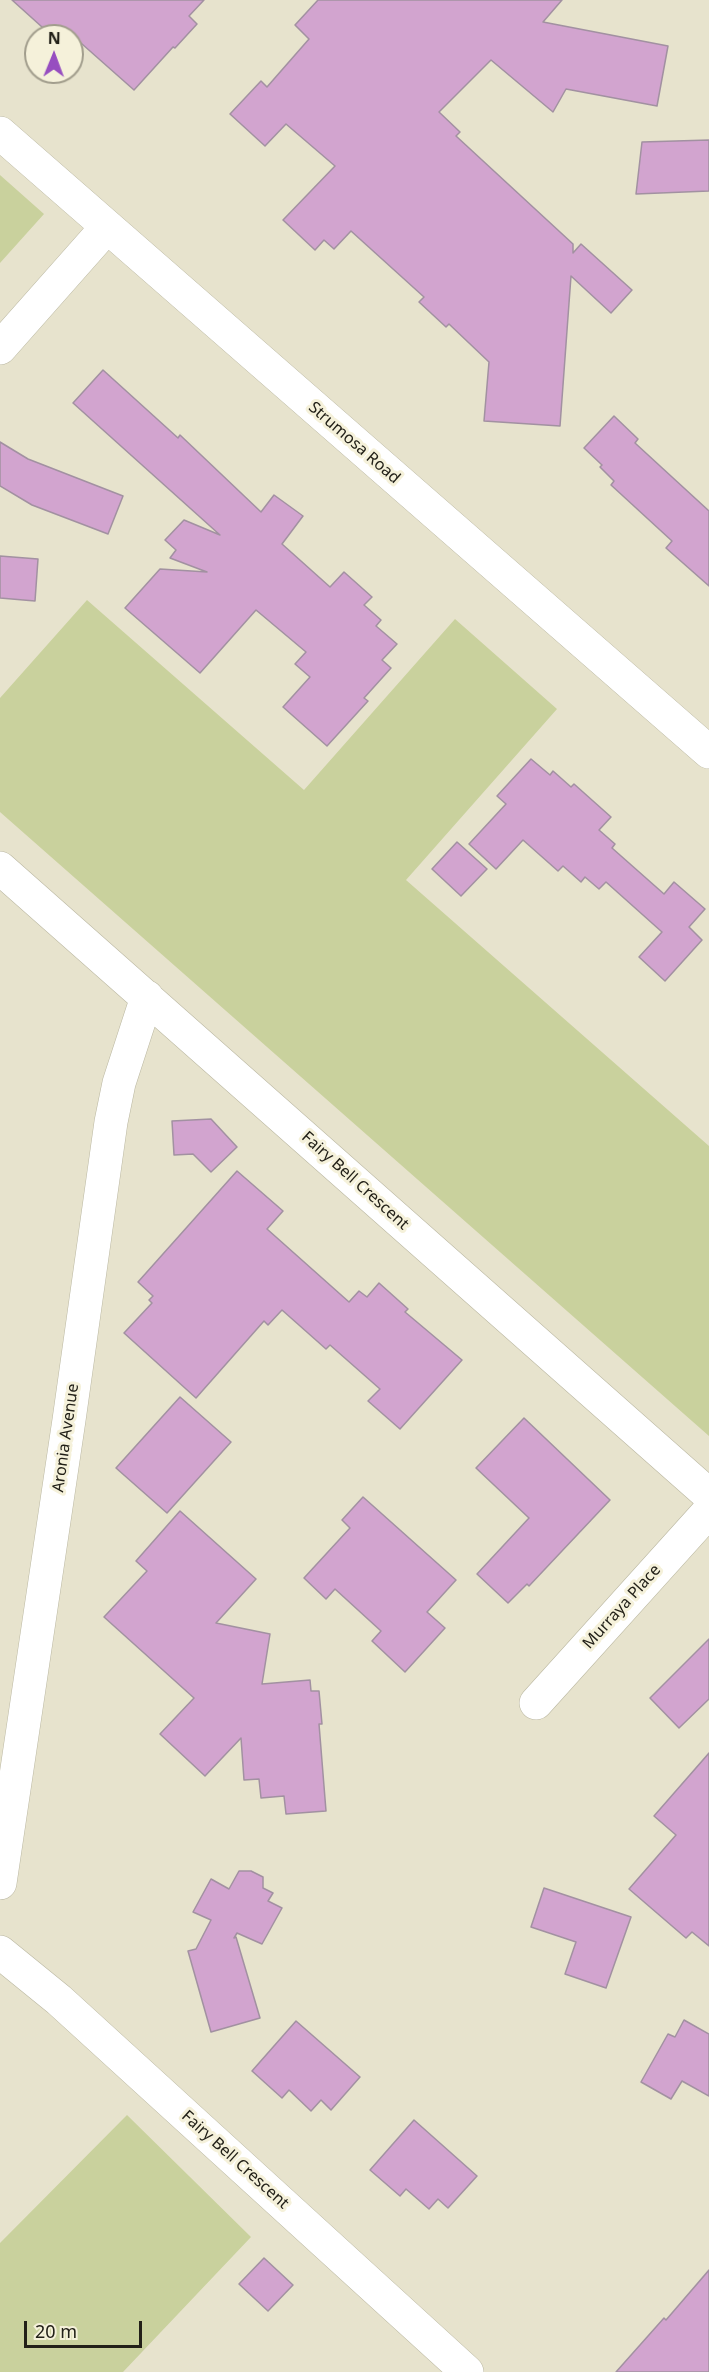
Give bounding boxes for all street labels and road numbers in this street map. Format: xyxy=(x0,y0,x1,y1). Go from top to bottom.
street label: Strumosa Road xyxy=(304,398,404,488)
street label: Fairy Bell Crescent xyxy=(297,1128,413,1234)
street label: Aronia Avenue xyxy=(49,1382,83,1494)
street label: Murraya Place xyxy=(579,1561,665,1653)
street label: Fairy Bell Crescent xyxy=(177,2107,293,2213)

